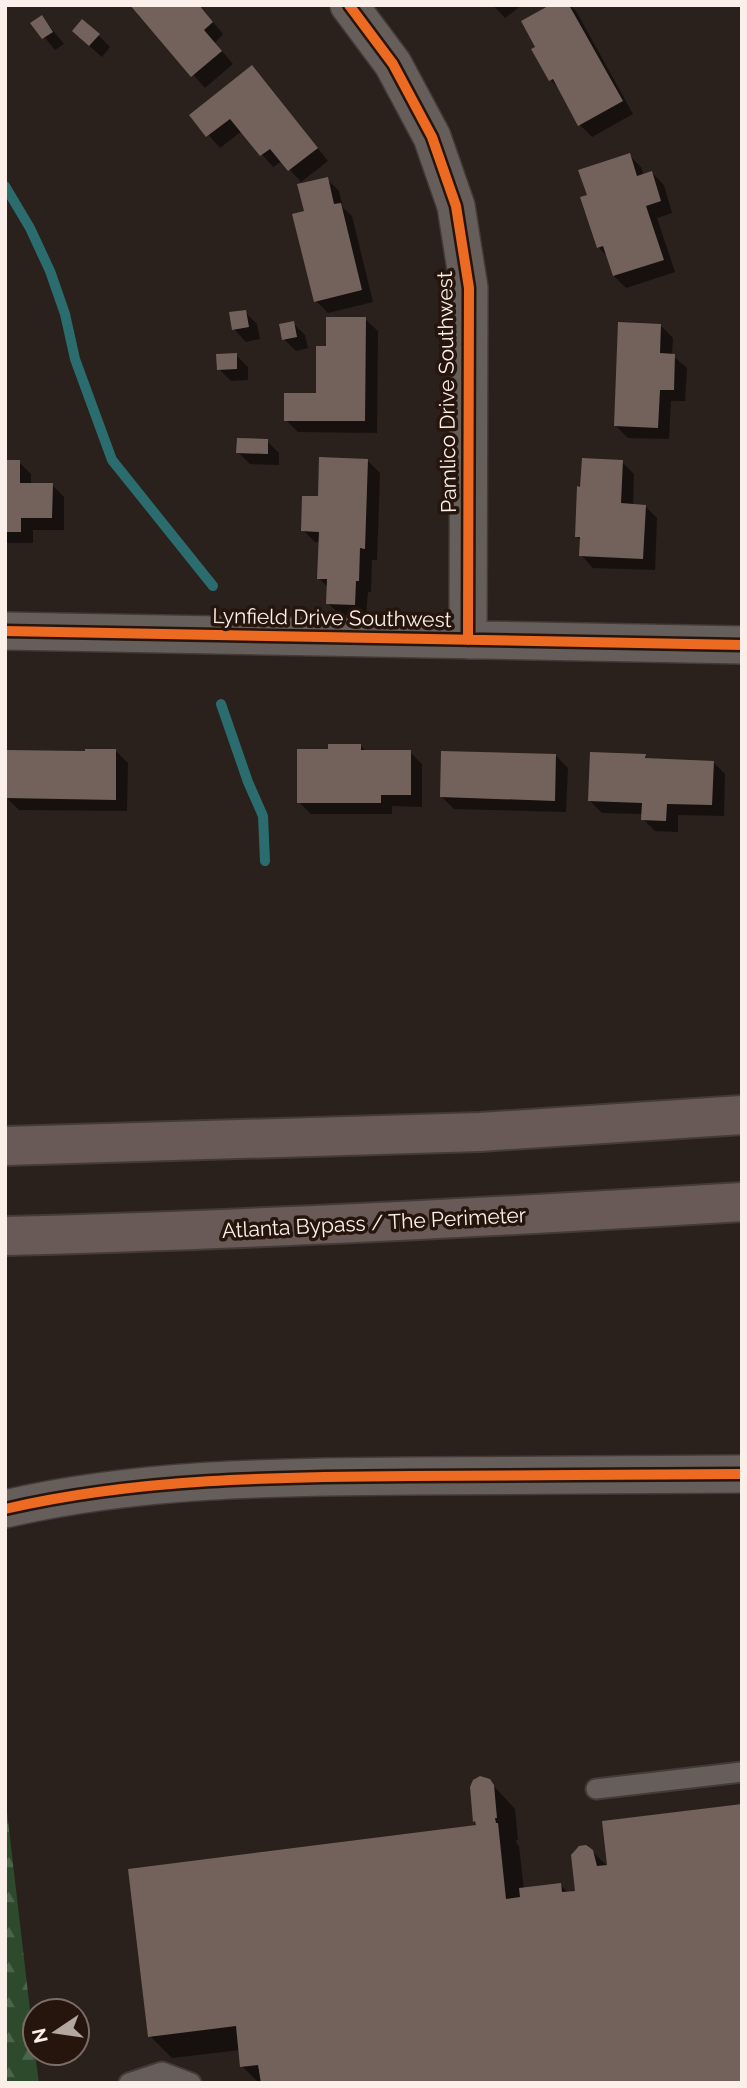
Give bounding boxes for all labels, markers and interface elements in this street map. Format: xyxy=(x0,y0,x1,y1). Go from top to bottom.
street label: Pamlico Drive Southwest xyxy=(432,271,461,513)
street label: Lynfield Drive Southwest xyxy=(212,603,452,632)
street label: Atlanta Bypass / The Perimeter xyxy=(221,1202,527,1243)
north arrow xyxy=(21,1997,91,2067)
text: N xyxy=(27,2026,52,2045)

